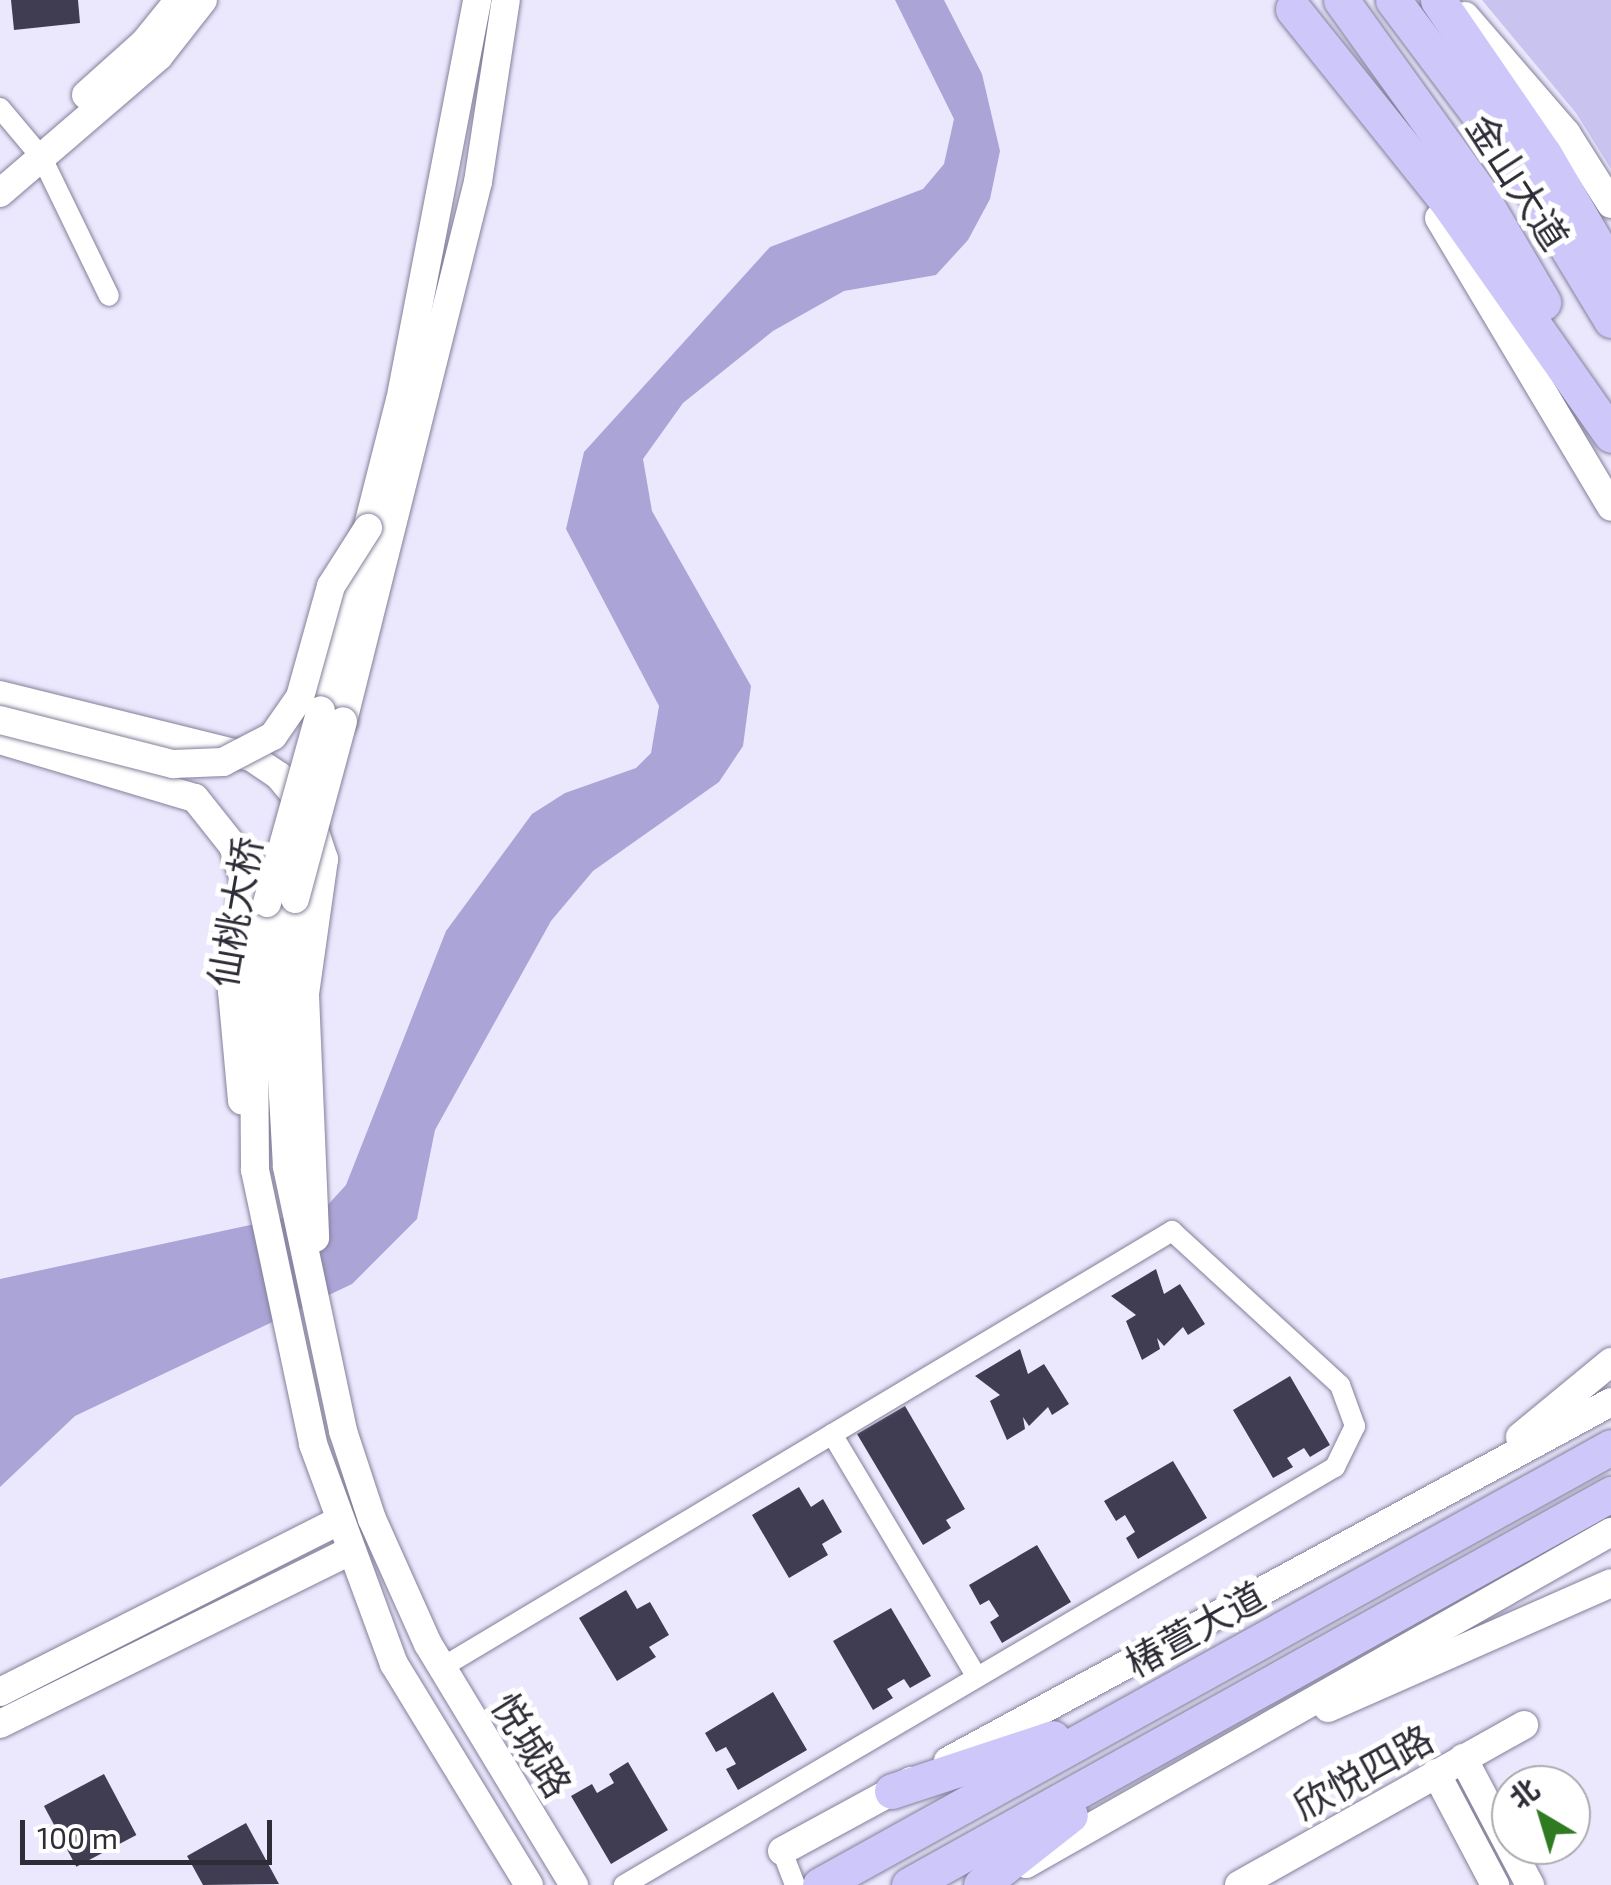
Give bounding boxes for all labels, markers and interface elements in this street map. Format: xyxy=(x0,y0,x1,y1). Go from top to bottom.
street label: 金山大道 xyxy=(1457,106,1579,258)
street label: 仙桃大桥 xyxy=(199,833,271,991)
street label: 椿萱大道 xyxy=(1117,1572,1273,1686)
street label: 悦城路 xyxy=(482,1685,582,1805)
street label: 欣悦四路 xyxy=(1285,1715,1441,1829)
north arrow xyxy=(1491,1765,1591,1865)
text: 北 xyxy=(1502,1771,1545,1815)
scale bar xyxy=(25,1800,278,1862)
text: 100 m xyxy=(37,1819,118,1855)

